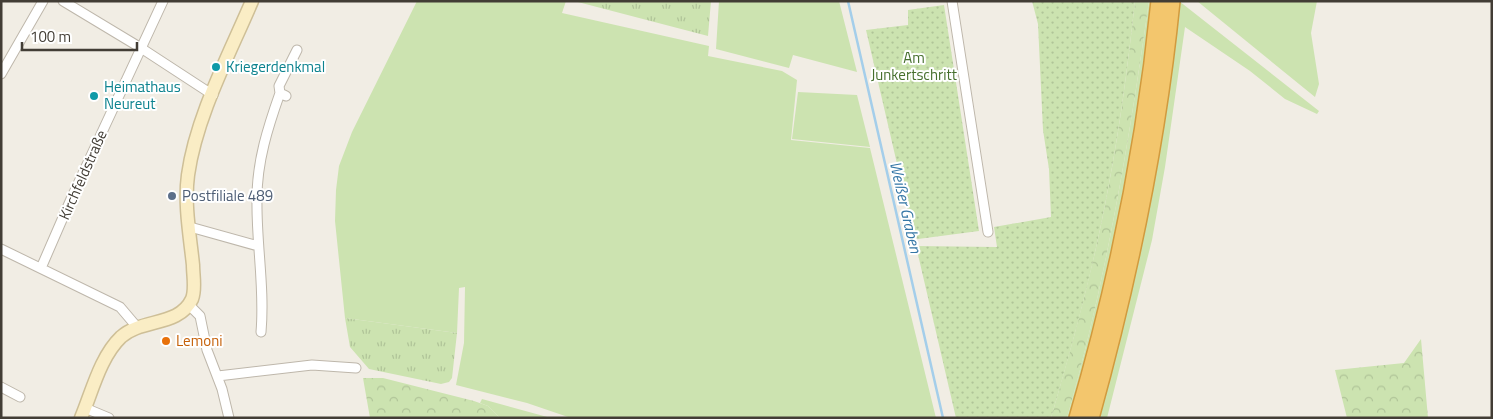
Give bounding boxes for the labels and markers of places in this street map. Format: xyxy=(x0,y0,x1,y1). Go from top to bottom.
place label: Kriegerdenkmal xyxy=(226,55,325,78)
marker: Kriegerdenkmal xyxy=(210,61,222,73)
place label: Heimathaus Neureut xyxy=(104,75,181,115)
marker: Heimathaus Neureut xyxy=(88,90,100,102)
place label: Postfiliale 489 xyxy=(182,184,273,207)
marker: Postfiliale 489 xyxy=(166,190,178,202)
place label: Lemoni xyxy=(176,329,223,352)
marker: Lemoni xyxy=(160,335,172,347)

